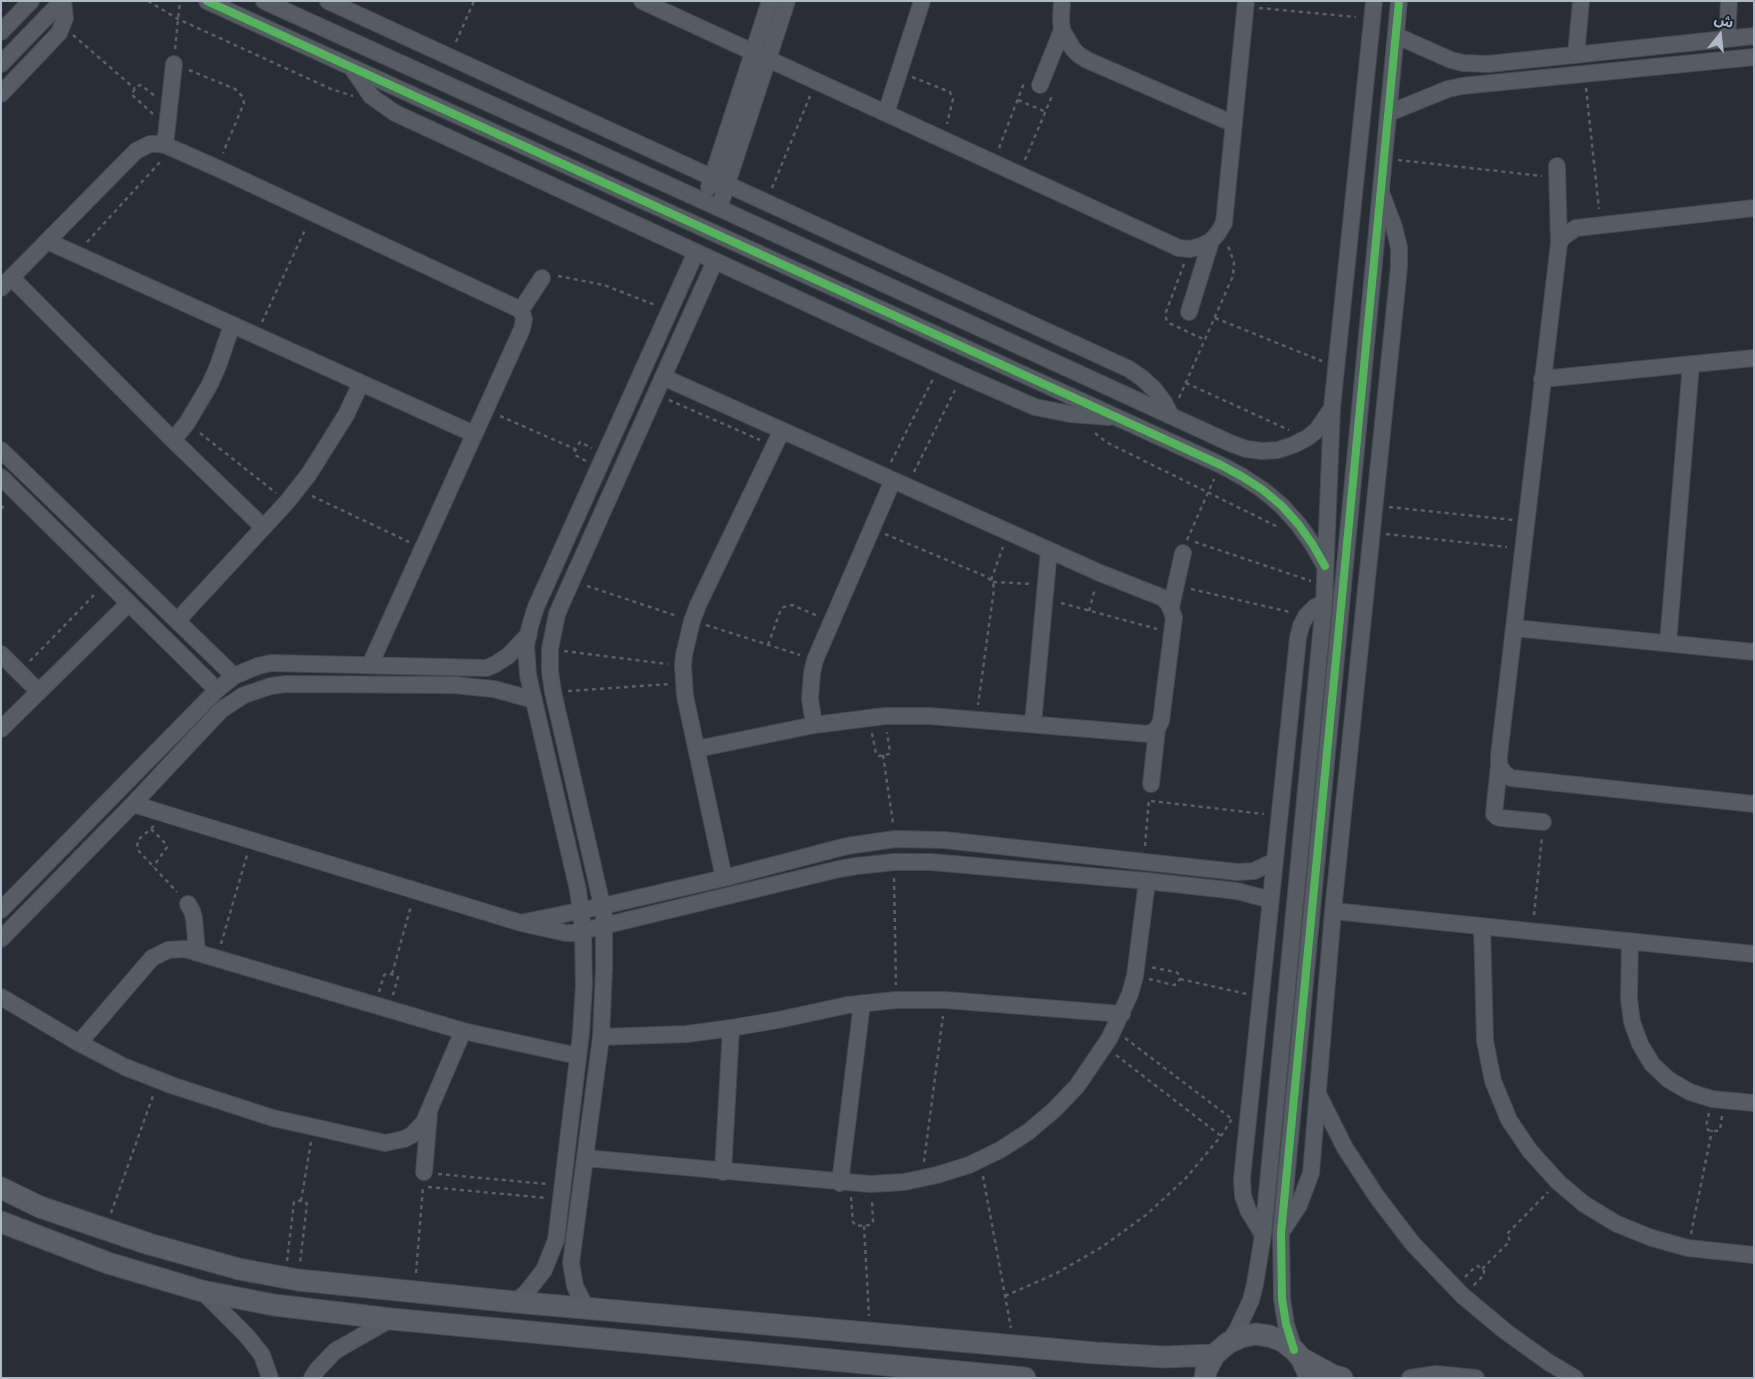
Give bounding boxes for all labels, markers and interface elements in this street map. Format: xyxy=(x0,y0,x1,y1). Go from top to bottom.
text: ش xyxy=(1712,8,1736,32)
north arrow xyxy=(1695,10,1745,60)

